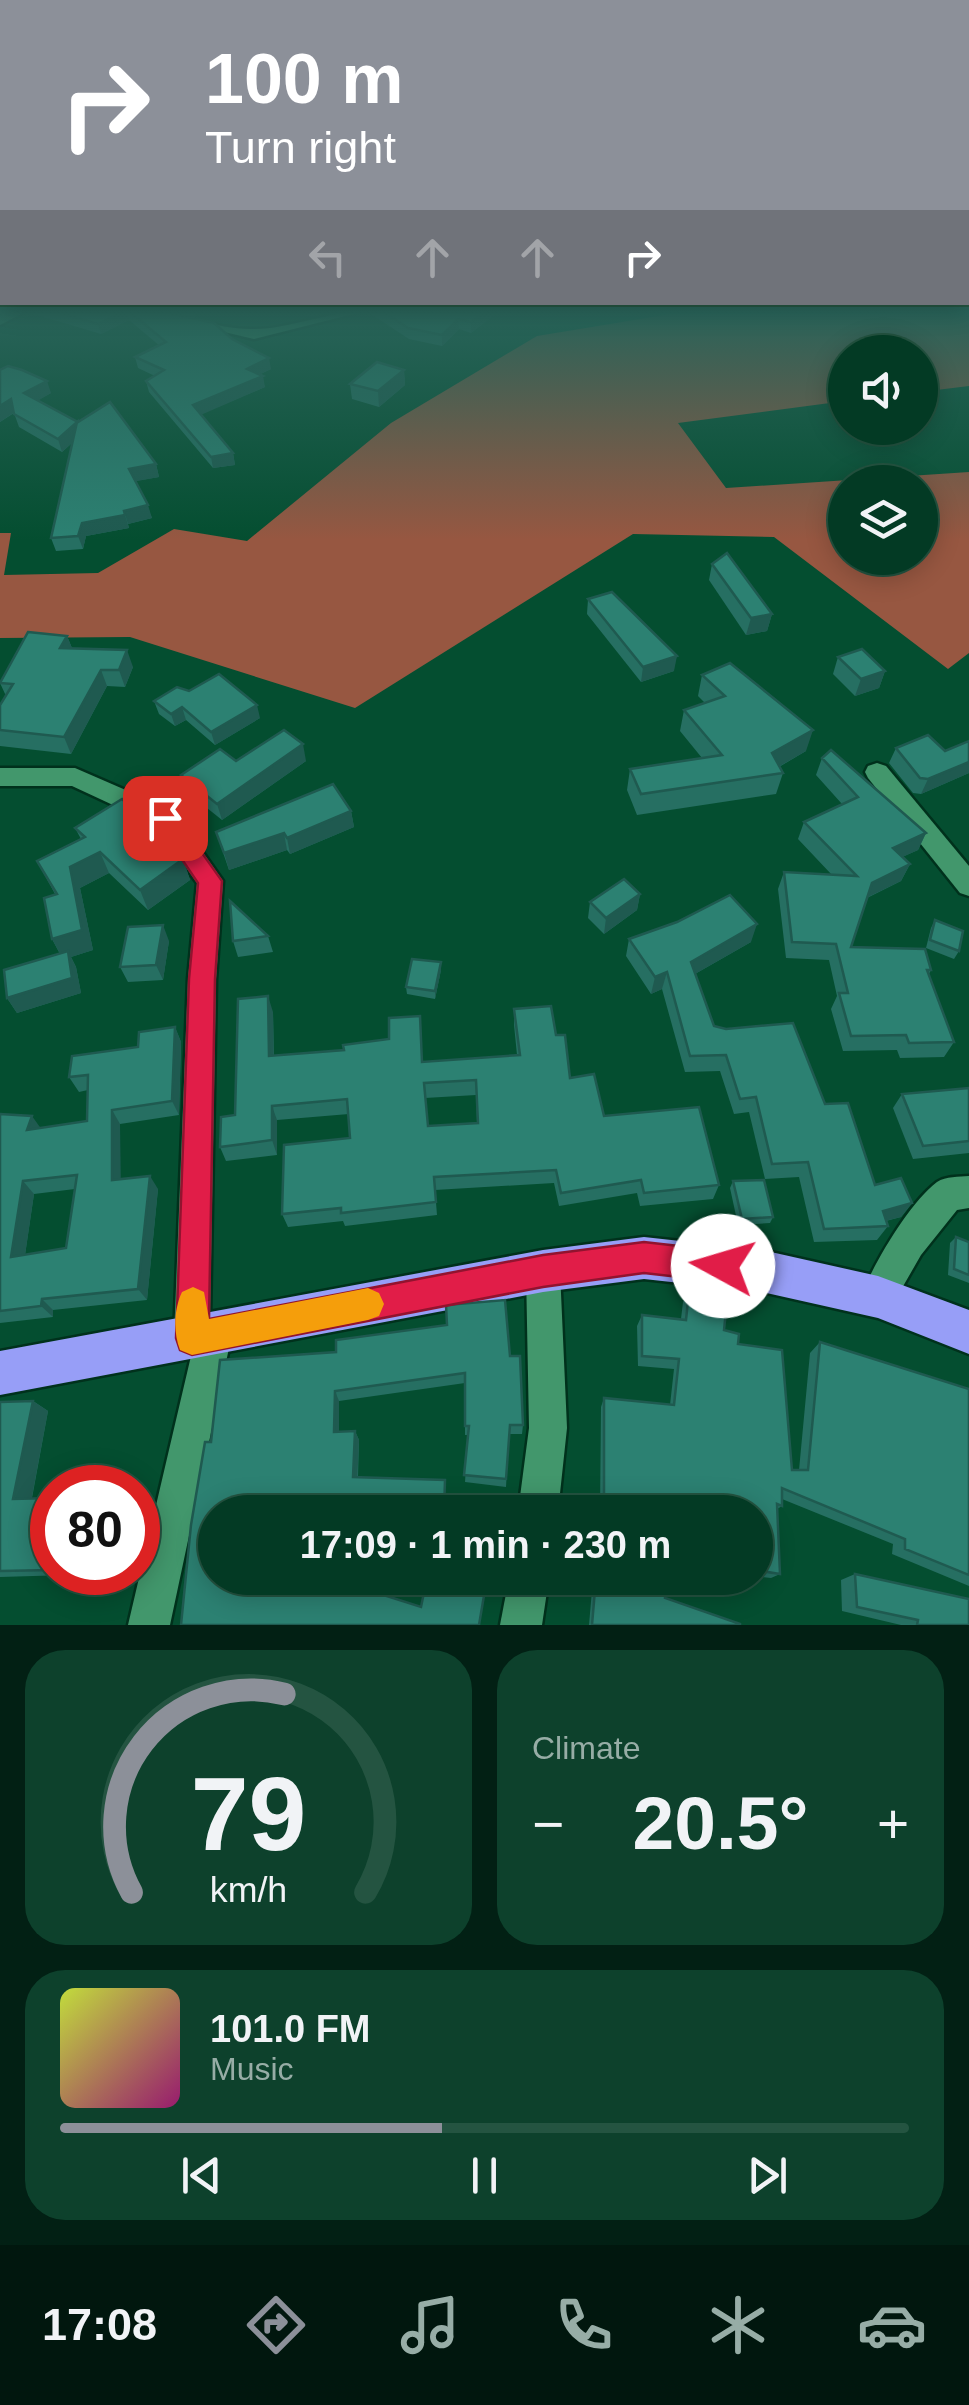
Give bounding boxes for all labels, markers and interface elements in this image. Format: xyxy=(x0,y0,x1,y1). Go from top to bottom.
icon: right xyxy=(40,40,170,170)
text: 100 m xyxy=(205,40,403,118)
text: Turn right xyxy=(205,122,396,173)
icon: left xyxy=(300,230,355,285)
icon: ahead xyxy=(405,230,460,285)
icon: ahead xyxy=(510,230,565,285)
icon: right xyxy=(615,230,670,285)
map controls xyxy=(828,335,938,575)
button: sound xyxy=(828,335,938,445)
button: layers xyxy=(828,465,938,575)
pin xyxy=(123,776,208,861)
icon: arrive xyxy=(138,791,193,846)
position arrow xyxy=(671,1214,775,1318)
speed limit sign: 80 xyxy=(30,1465,160,1595)
text: 17:09 · 1 min · 230 m xyxy=(300,1524,671,1566)
text: Climate xyxy=(532,1730,640,1766)
text: 79 xyxy=(191,1756,306,1872)
text: 20.5° xyxy=(633,1781,808,1865)
text: − xyxy=(532,1793,564,1855)
text: + xyxy=(877,1793,909,1855)
text: km/h xyxy=(210,1870,287,1910)
text: 101.0 FM xyxy=(210,2008,371,2050)
text: Music xyxy=(210,2051,294,2087)
icon: previous xyxy=(174,2148,229,2203)
icon: pause xyxy=(457,2148,512,2203)
icon: next xyxy=(740,2148,795,2203)
icon: directions xyxy=(241,2290,311,2360)
icon: music xyxy=(395,2290,465,2360)
icon: phone xyxy=(549,2290,619,2360)
icon: climate xyxy=(703,2290,773,2360)
icon: car xyxy=(857,2290,927,2360)
text: 17:08 xyxy=(42,2299,157,2350)

